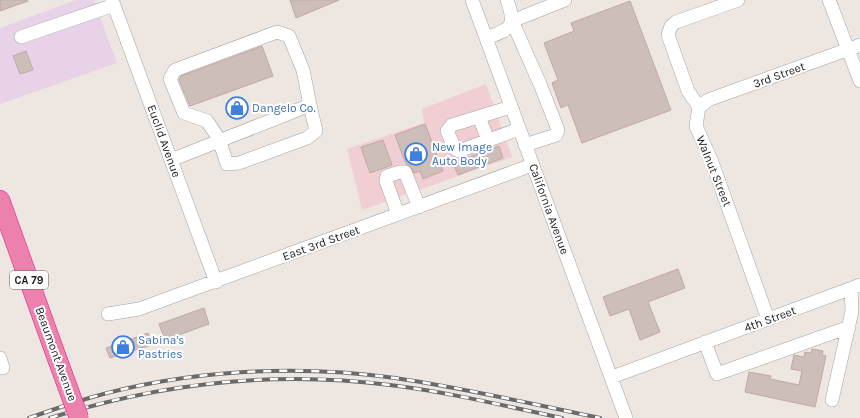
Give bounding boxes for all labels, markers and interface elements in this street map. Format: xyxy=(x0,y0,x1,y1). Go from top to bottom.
street label: 3rd Street xyxy=(751,59,807,91)
shop icon: Dangelo Co. xyxy=(224,95,250,121)
place label: Dangelo Co. xyxy=(252,101,316,115)
street label: Euclid Avenue xyxy=(144,103,184,179)
street label: Walnut Street xyxy=(693,134,735,209)
place label: New Image Auto Body xyxy=(432,140,492,168)
shop icon: New Image Auto Body xyxy=(403,141,429,167)
street label: California Avenue xyxy=(526,162,572,256)
street label: East 3rd Street xyxy=(280,222,362,263)
road number: CA 79 xyxy=(10,271,48,289)
street label: 4th Street xyxy=(742,303,798,335)
street label: Beaumont Avenue xyxy=(32,305,80,403)
place label: Sabina's Pastries xyxy=(138,333,184,361)
shop icon: Sabina's Pastries xyxy=(110,334,136,360)

